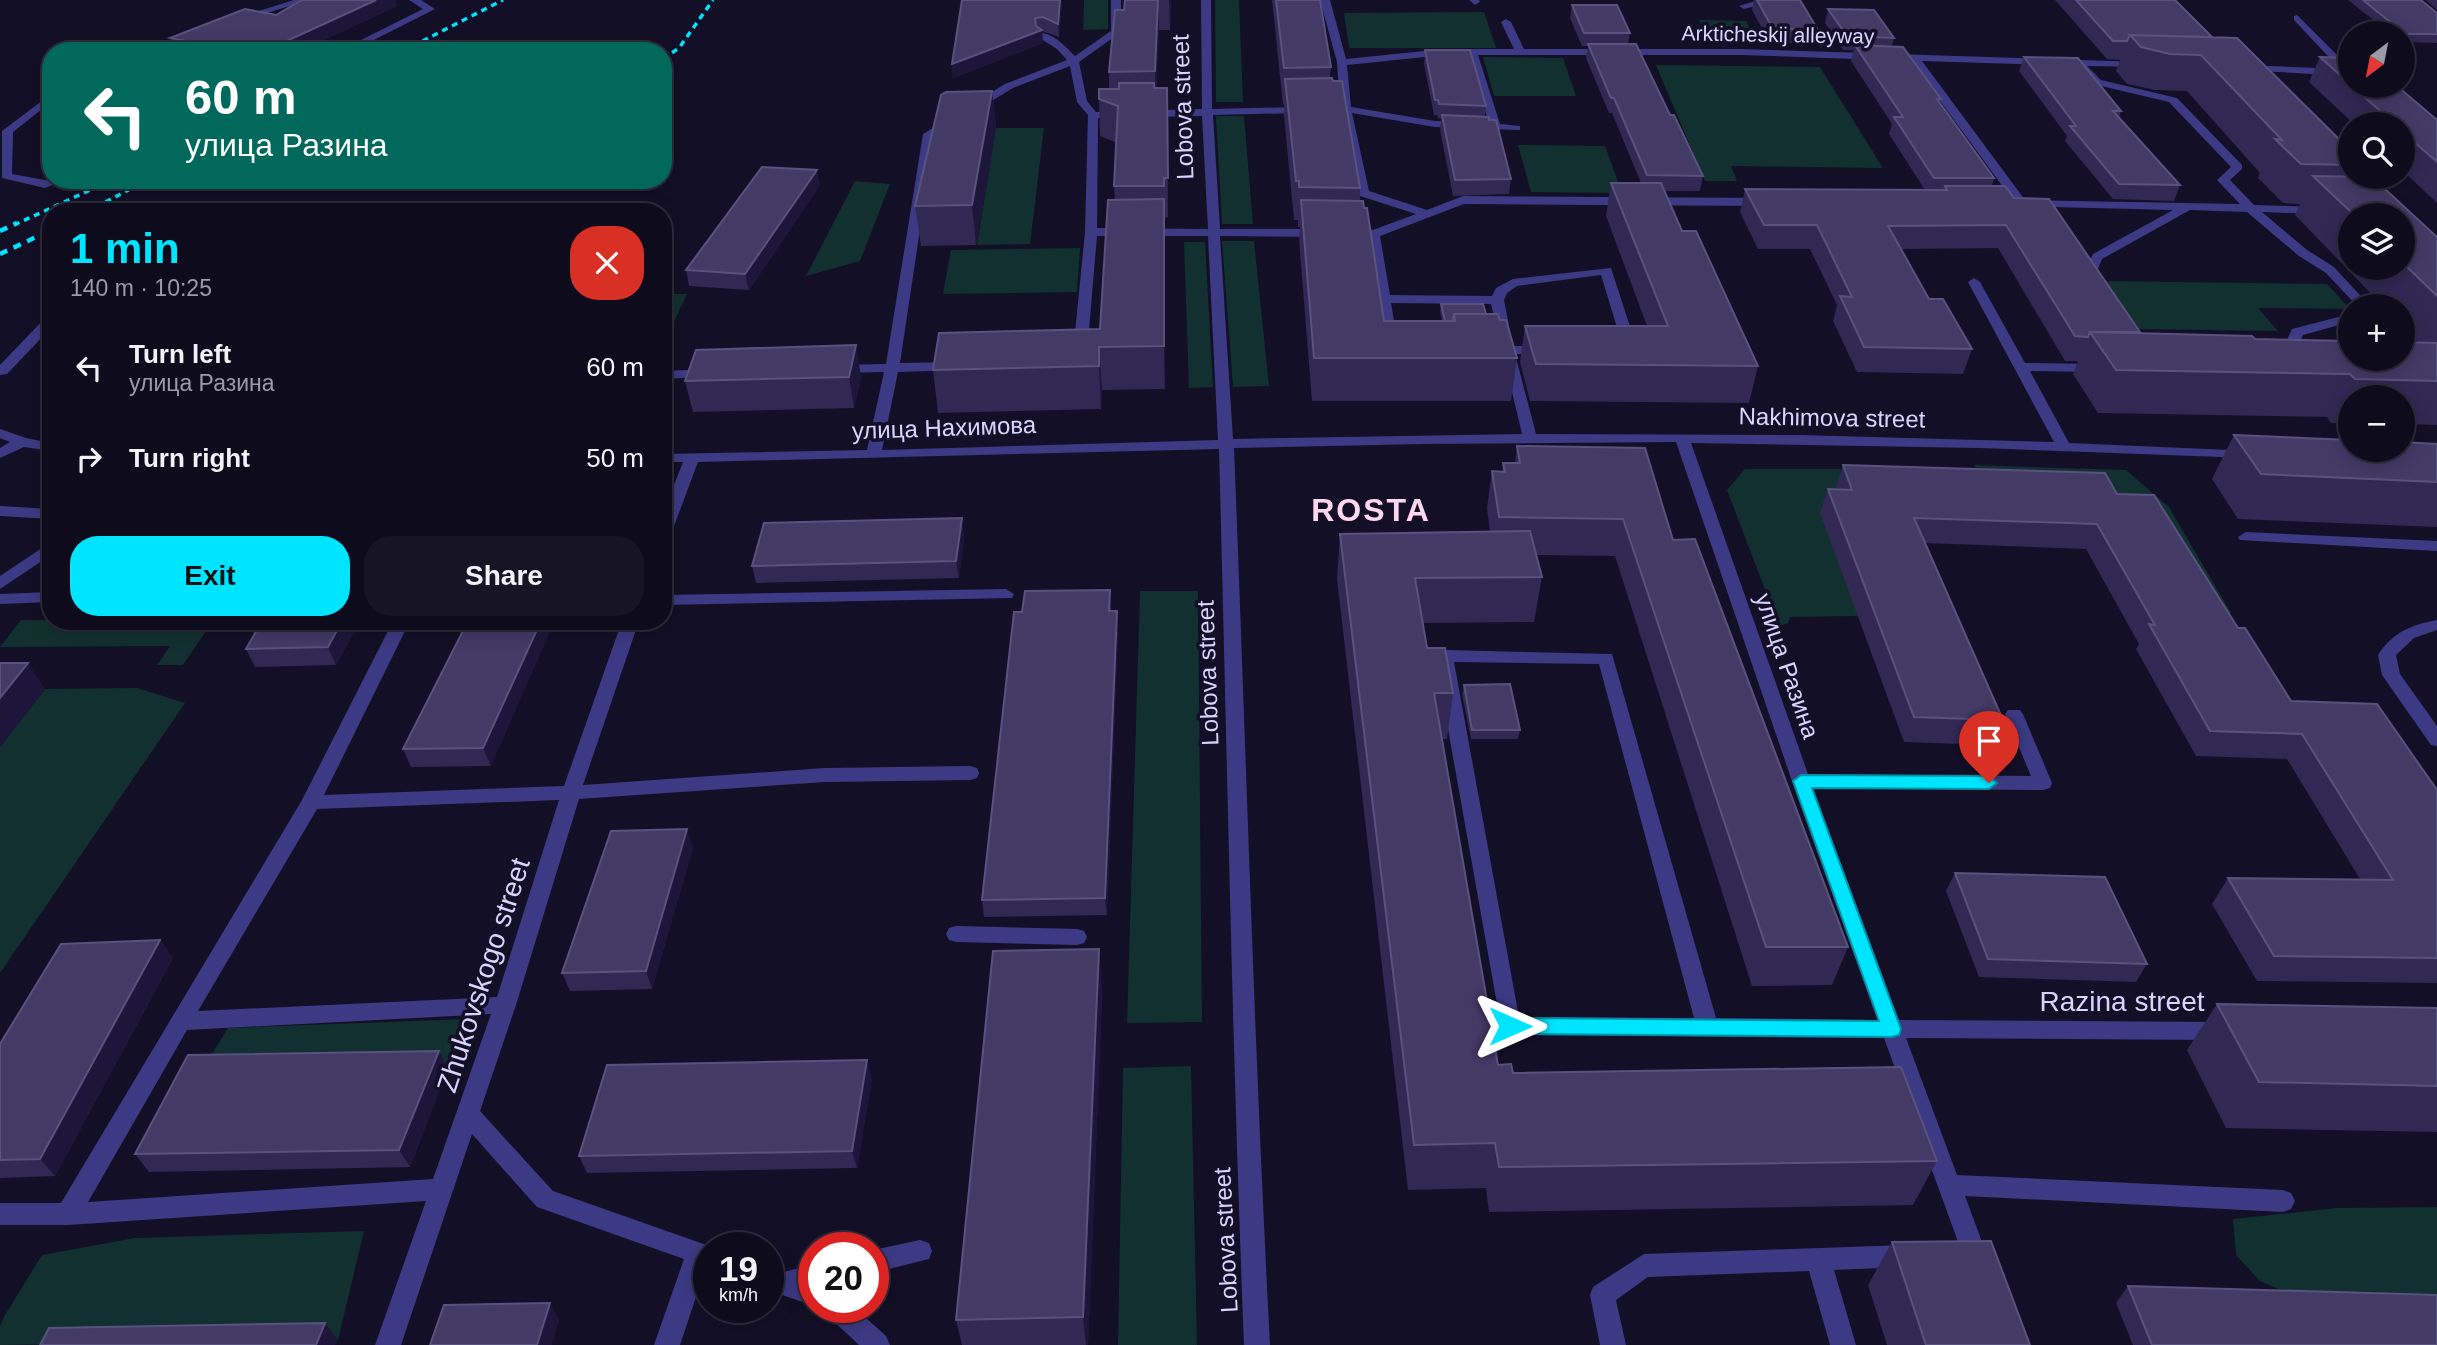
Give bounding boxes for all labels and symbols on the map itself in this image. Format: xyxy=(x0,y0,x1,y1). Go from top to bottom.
street label: Arkticheskij alleyway xyxy=(1682,21,1875,48)
north arrow xyxy=(2338,21,2415,98)
street label: Lobova street xyxy=(1166,34,1199,180)
street label: Nakhimova street xyxy=(1738,402,1926,433)
street label: улица Нахимова xyxy=(851,411,1037,444)
district label: ROSTA xyxy=(1311,492,1431,528)
street label: улица Разина xyxy=(1750,590,1825,743)
street label: Lobova street xyxy=(1191,600,1224,746)
pin xyxy=(1959,711,2019,783)
street label: Zhukovskogo street xyxy=(431,854,536,1096)
street label: Razina street xyxy=(2040,986,2205,1017)
position arrow xyxy=(1473,989,1547,1063)
street label: Lobova street xyxy=(1208,1166,1243,1313)
speed limit sign: 20 xyxy=(798,1232,889,1323)

